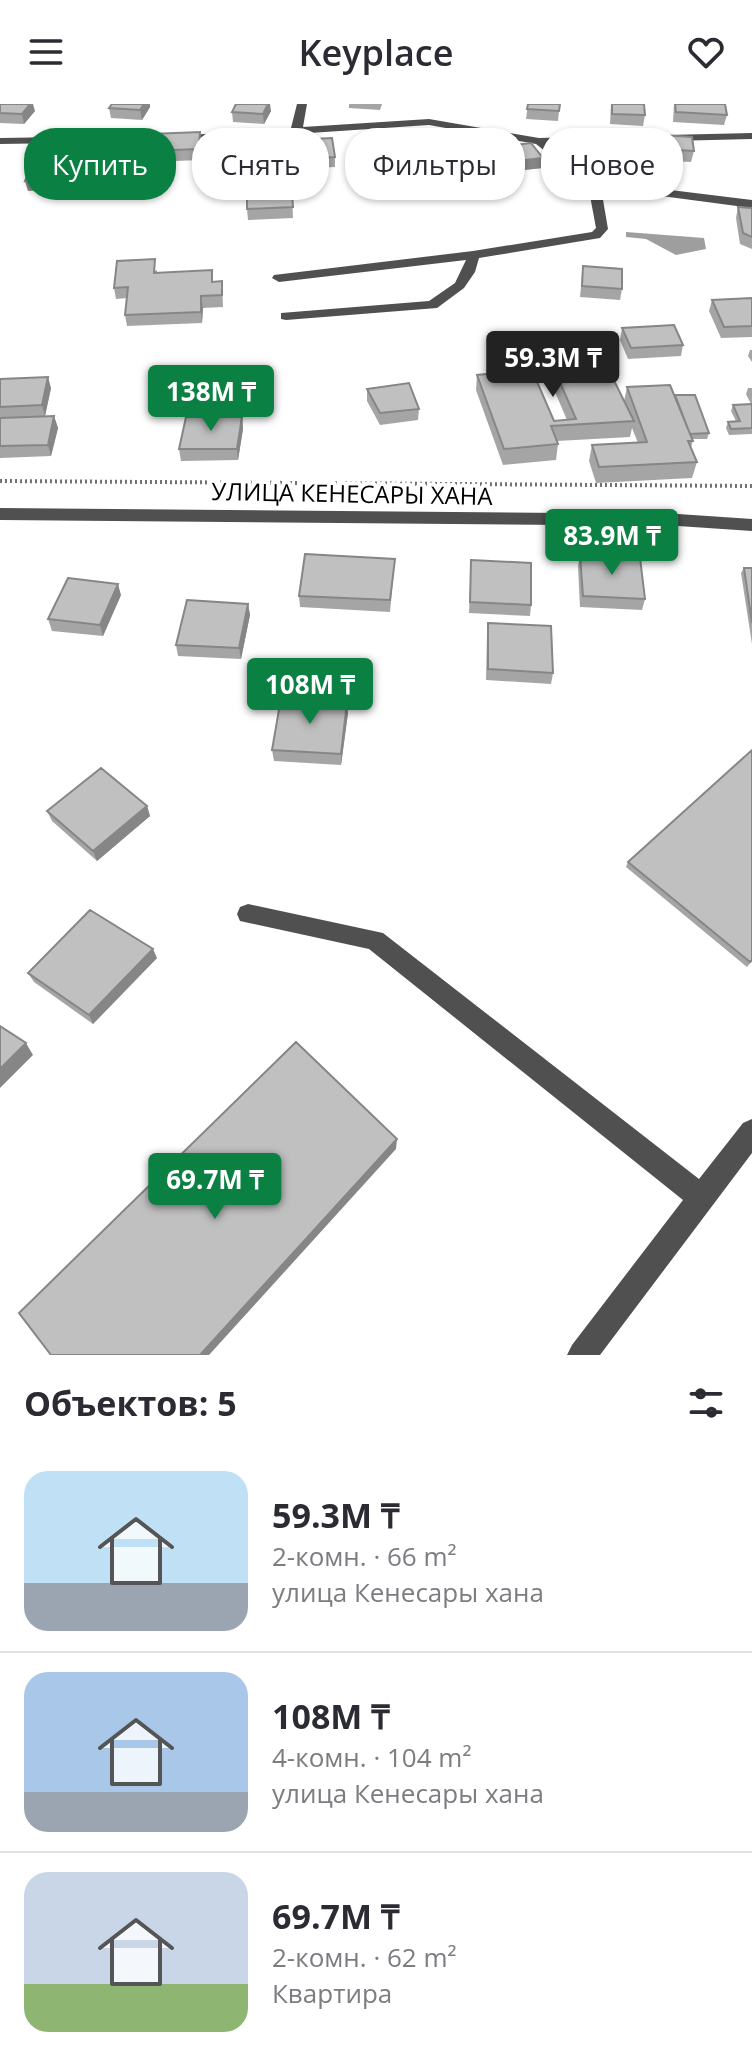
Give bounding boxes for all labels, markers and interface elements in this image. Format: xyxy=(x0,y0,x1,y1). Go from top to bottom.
text: Keyplace xyxy=(299,28,453,77)
icon: menu xyxy=(24,30,68,74)
icon: heart xyxy=(684,30,728,74)
chip: Купить xyxy=(24,128,176,200)
chip: Снять xyxy=(192,128,329,200)
chip: Фильтры xyxy=(345,128,525,200)
chip: Новое xyxy=(541,128,683,200)
pin: 59.3M ₸ xyxy=(479,331,627,399)
text: 59.3M ₸ xyxy=(504,339,602,375)
pin: 138M ₸ xyxy=(146,365,276,433)
text: 138M ₸ xyxy=(166,373,256,409)
street label: УЛИЦА КЕНЕСАРЫ ХАНА xyxy=(211,474,494,512)
pin: 83.9M ₸ xyxy=(538,509,686,577)
text: 83.9M ₸ xyxy=(563,517,661,553)
pin: 108M ₸ xyxy=(245,658,375,726)
text: 108M ₸ xyxy=(265,666,355,702)
pin: 69.7M ₸ xyxy=(141,1153,289,1221)
text: 69.7M ₸ xyxy=(166,1161,264,1197)
text: Объектов: 5 xyxy=(24,1380,237,1426)
icon: filters xyxy=(684,1381,728,1425)
text: 59.3M ₸ xyxy=(272,1492,399,1538)
icon: home xyxy=(88,1503,184,1599)
text: 2-комн. · 66 m² xyxy=(272,1538,457,1574)
text: улица Кенесары хана xyxy=(272,1574,544,1610)
text: 108M ₸ xyxy=(272,1693,390,1739)
icon: home xyxy=(88,1704,184,1800)
text: 4-комн. · 104 m² xyxy=(272,1739,471,1775)
text: улица Кенесары хана xyxy=(272,1775,544,1811)
text: 69.7M ₸ xyxy=(272,1893,399,1939)
icon: home xyxy=(88,1904,184,2000)
text: 2-комн. · 62 m² xyxy=(272,1939,457,1975)
text: Квартира xyxy=(272,1975,392,2011)

